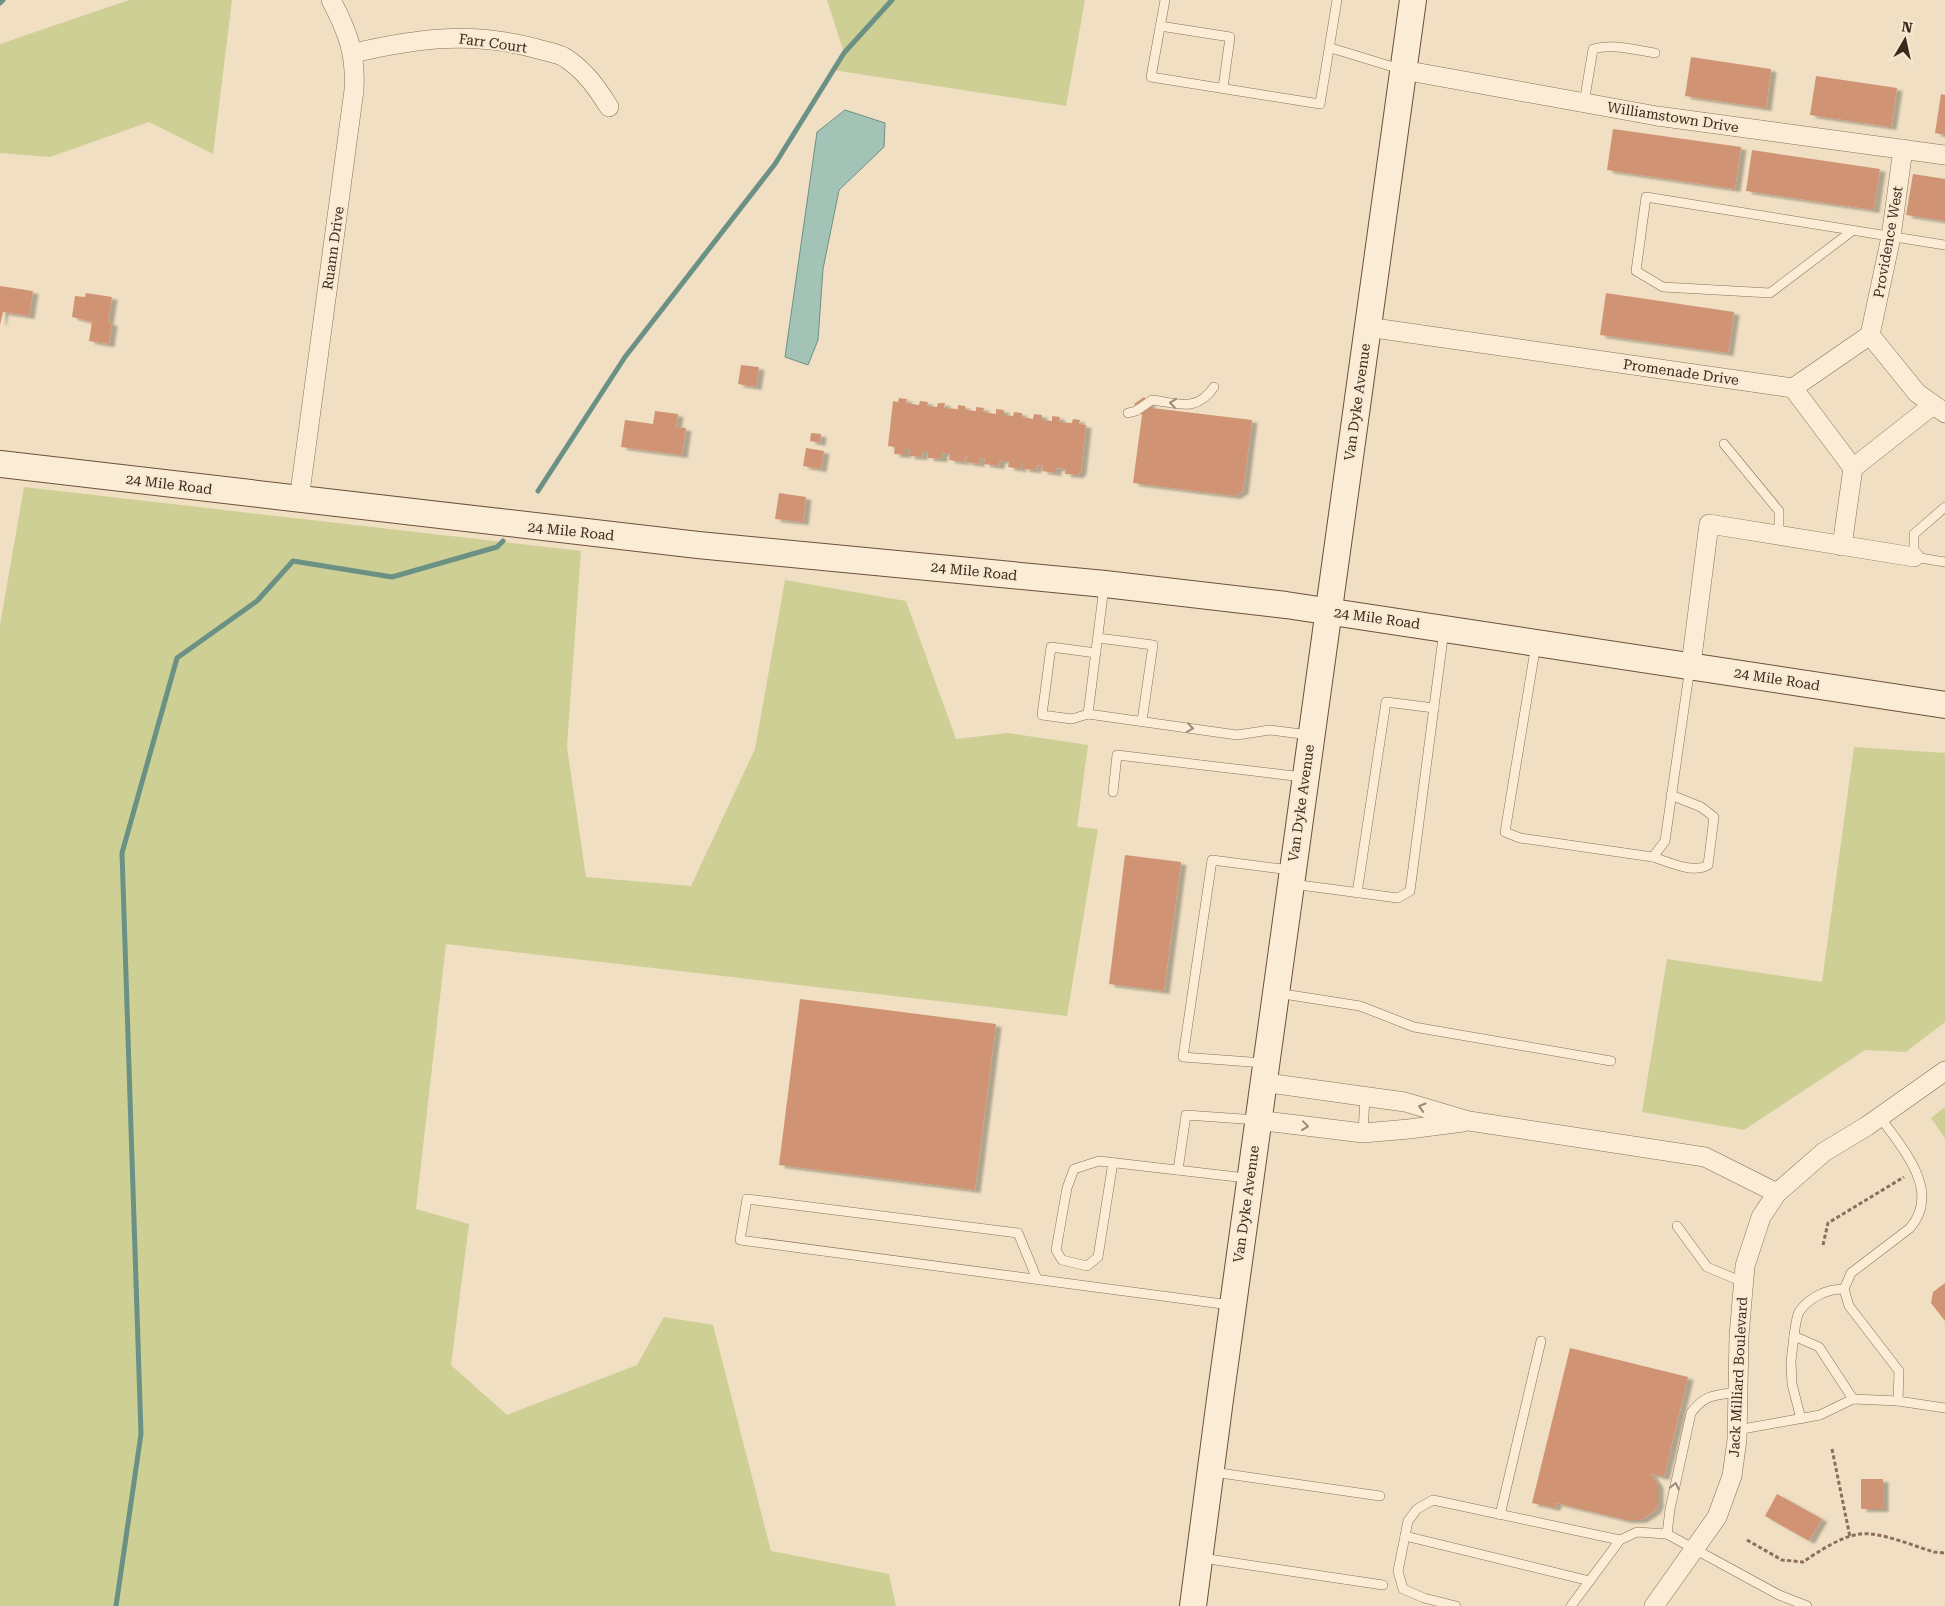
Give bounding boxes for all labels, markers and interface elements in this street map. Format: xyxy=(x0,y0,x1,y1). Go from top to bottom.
north arrow xyxy=(1880,15,1930,65)
text: N xyxy=(1900,18,1914,36)
street label: Farr Court xyxy=(458,30,528,56)
street label: Williamstown Drive xyxy=(1606,99,1740,135)
street label: Providence West xyxy=(1870,185,1906,299)
street label: Ruann Drive xyxy=(319,205,347,291)
street label: Van Dyke Avenue xyxy=(1341,342,1373,462)
street label: Promenade Drive xyxy=(1622,356,1740,388)
one-way arrow xyxy=(1168,398,1177,408)
street label: 24 Mile Road xyxy=(125,471,213,497)
street label: 24 Mile Road xyxy=(527,518,615,544)
street label: 24 Mile Road xyxy=(930,558,1018,584)
street label: 24 Mile Road xyxy=(1333,604,1421,632)
street label: 24 Mile Road xyxy=(1733,664,1821,694)
one-way arrow xyxy=(1187,722,1195,733)
street label: Van Dyke Avenue xyxy=(1285,743,1317,863)
one-way arrow xyxy=(1419,1103,1427,1113)
one-way arrow xyxy=(1302,1120,1310,1131)
street label: Van Dyke Avenue xyxy=(1230,1144,1262,1264)
street label: Jack Milliard Boulevard xyxy=(1726,1296,1750,1458)
one-way arrow xyxy=(1669,1481,1680,1490)

